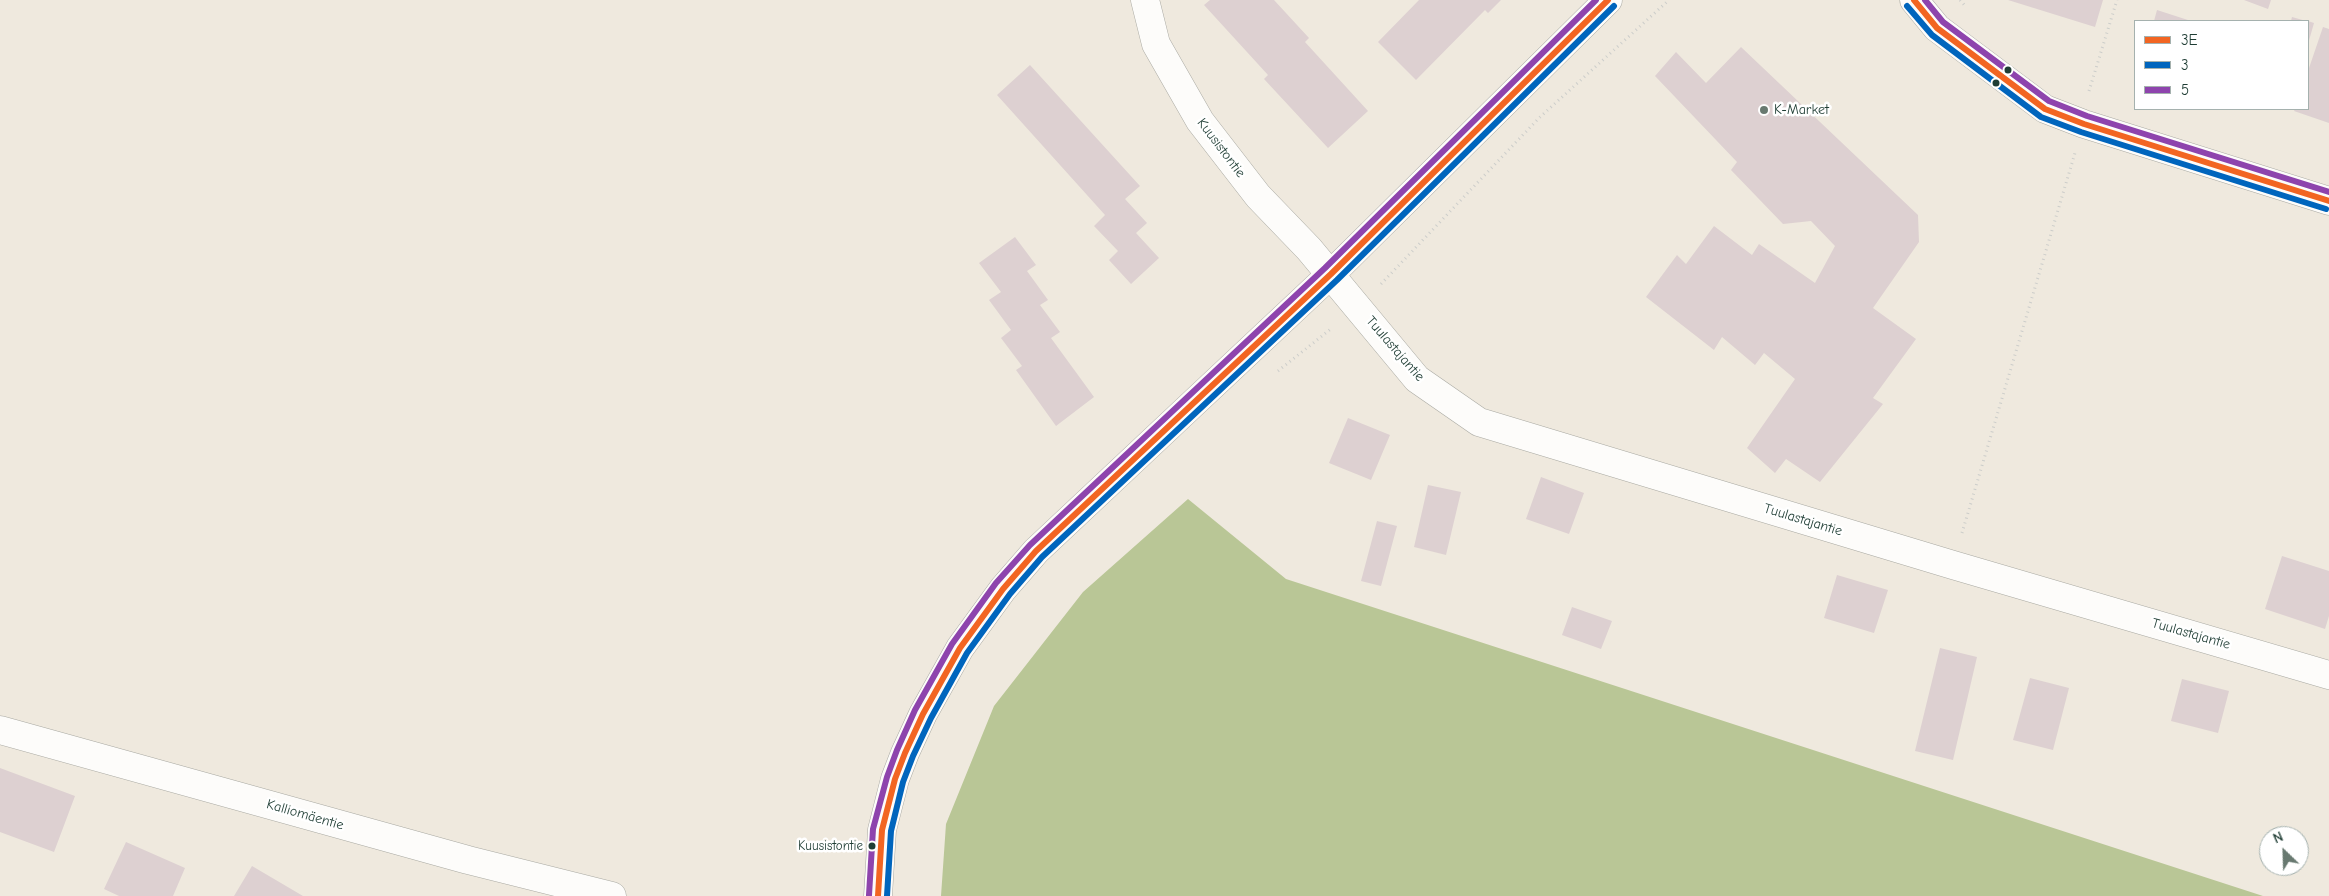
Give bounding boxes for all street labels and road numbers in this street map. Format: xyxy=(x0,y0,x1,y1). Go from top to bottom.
street label: Kuusistontie xyxy=(1193,115,1249,181)
street label: Tuulastajantie xyxy=(1362,313,1428,385)
street label: Tuulastajantie xyxy=(1762,500,1844,540)
street label: Tuulastajantie xyxy=(2150,615,2232,653)
street label: Kalliomäentie xyxy=(264,796,346,834)

